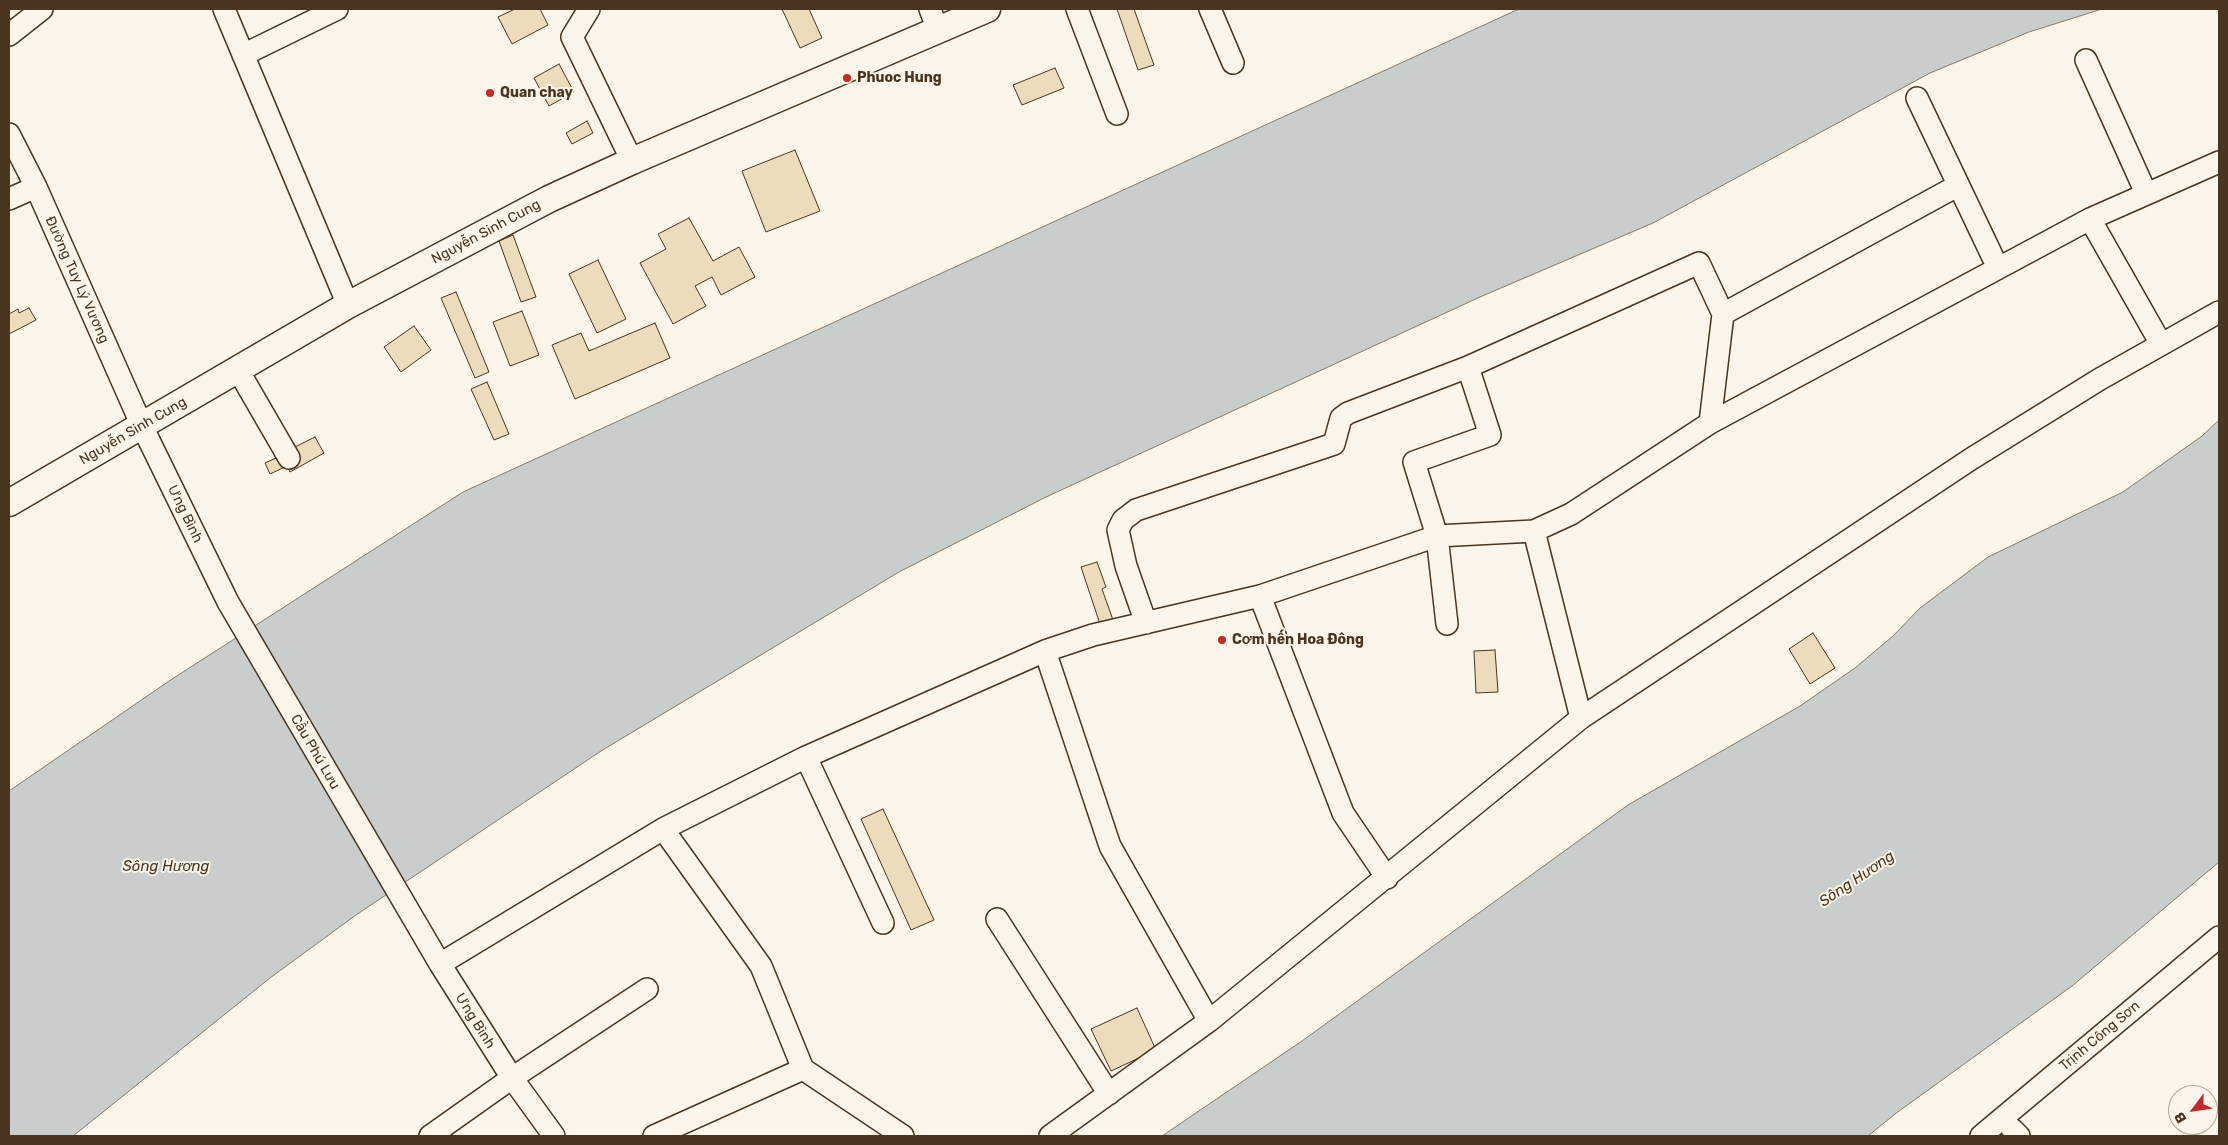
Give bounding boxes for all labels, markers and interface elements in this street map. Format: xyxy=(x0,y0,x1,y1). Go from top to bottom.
place label: Phuoc Hung xyxy=(857,70,942,86)
marker: Phuoc Hung xyxy=(841,72,853,84)
place label: Quan chay xyxy=(500,85,573,101)
marker: Quan chay xyxy=(484,87,496,99)
street label: Nguyễn Sinh Cung xyxy=(429,196,543,268)
street label: Đường Tuy Lý Vương xyxy=(41,214,113,346)
street label: Nguyễn Sinh Cung xyxy=(76,394,190,468)
street label: Ưng Bình xyxy=(164,482,206,546)
place label: Cơm hến Hoa Đông xyxy=(1232,632,1364,648)
marker: Cơm hến Hoa Đông xyxy=(1216,634,1228,646)
street label: Cầu Phú Lưu xyxy=(287,711,343,793)
water label: Sông Hương xyxy=(1816,847,1898,911)
water label: Sông Hương xyxy=(123,858,209,876)
street label: Ưng Bình xyxy=(451,990,499,1052)
street label: Trịnh Công Sơn xyxy=(2056,997,2144,1075)
north arrow xyxy=(2168,1085,2218,1135)
text: B xyxy=(2171,1109,2190,1126)

